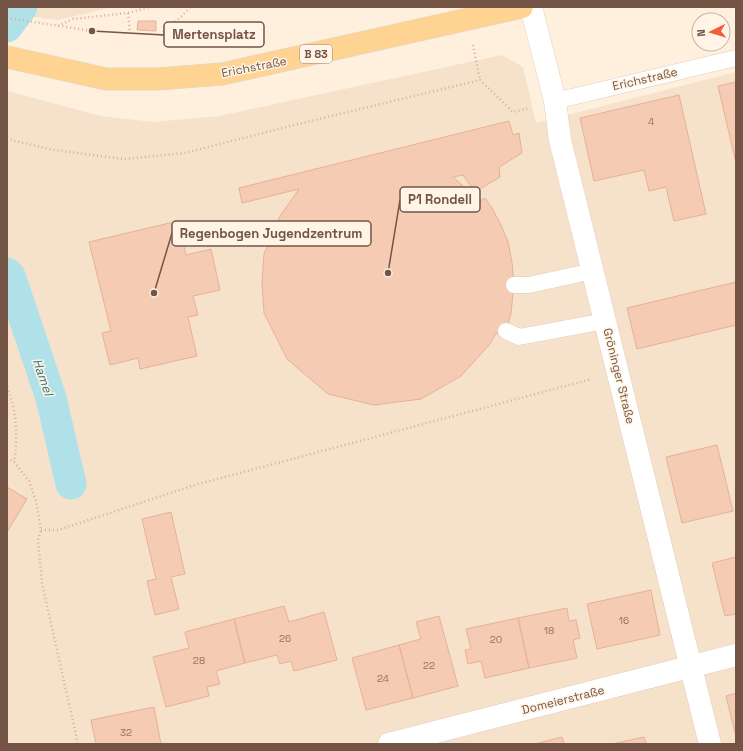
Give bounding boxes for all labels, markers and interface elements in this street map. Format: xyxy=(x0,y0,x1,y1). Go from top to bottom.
north arrow xyxy=(691,12,731,52)
callout: Mertensplatz xyxy=(164,22,264,47)
text: Mertensplatz xyxy=(172,26,256,43)
text: N xyxy=(694,29,708,37)
road number: B 83 xyxy=(300,45,332,63)
street label: Erichstraße xyxy=(220,53,288,81)
street label: Erichstraße xyxy=(611,64,679,94)
house number: 4 xyxy=(648,115,654,128)
callout: P1 Rondell xyxy=(400,187,480,212)
text: P1 Rondell xyxy=(408,191,472,208)
callout: Regenbogen Jugendzentrum xyxy=(172,221,371,246)
text: Regenbogen Jugendzentrum xyxy=(180,225,362,242)
street label: Gröninger Straße xyxy=(599,326,639,426)
water label: Hamel xyxy=(29,356,58,399)
house number: 16 xyxy=(619,614,629,627)
house number: 18 xyxy=(544,624,554,637)
house number: 26 xyxy=(279,632,291,645)
house number: 20 xyxy=(490,633,502,646)
house number: 28 xyxy=(193,654,205,667)
house number: 22 xyxy=(423,659,435,672)
house number: 24 xyxy=(377,672,389,685)
street label: Domeierstraße xyxy=(520,682,606,718)
house number: 32 xyxy=(120,726,132,739)

